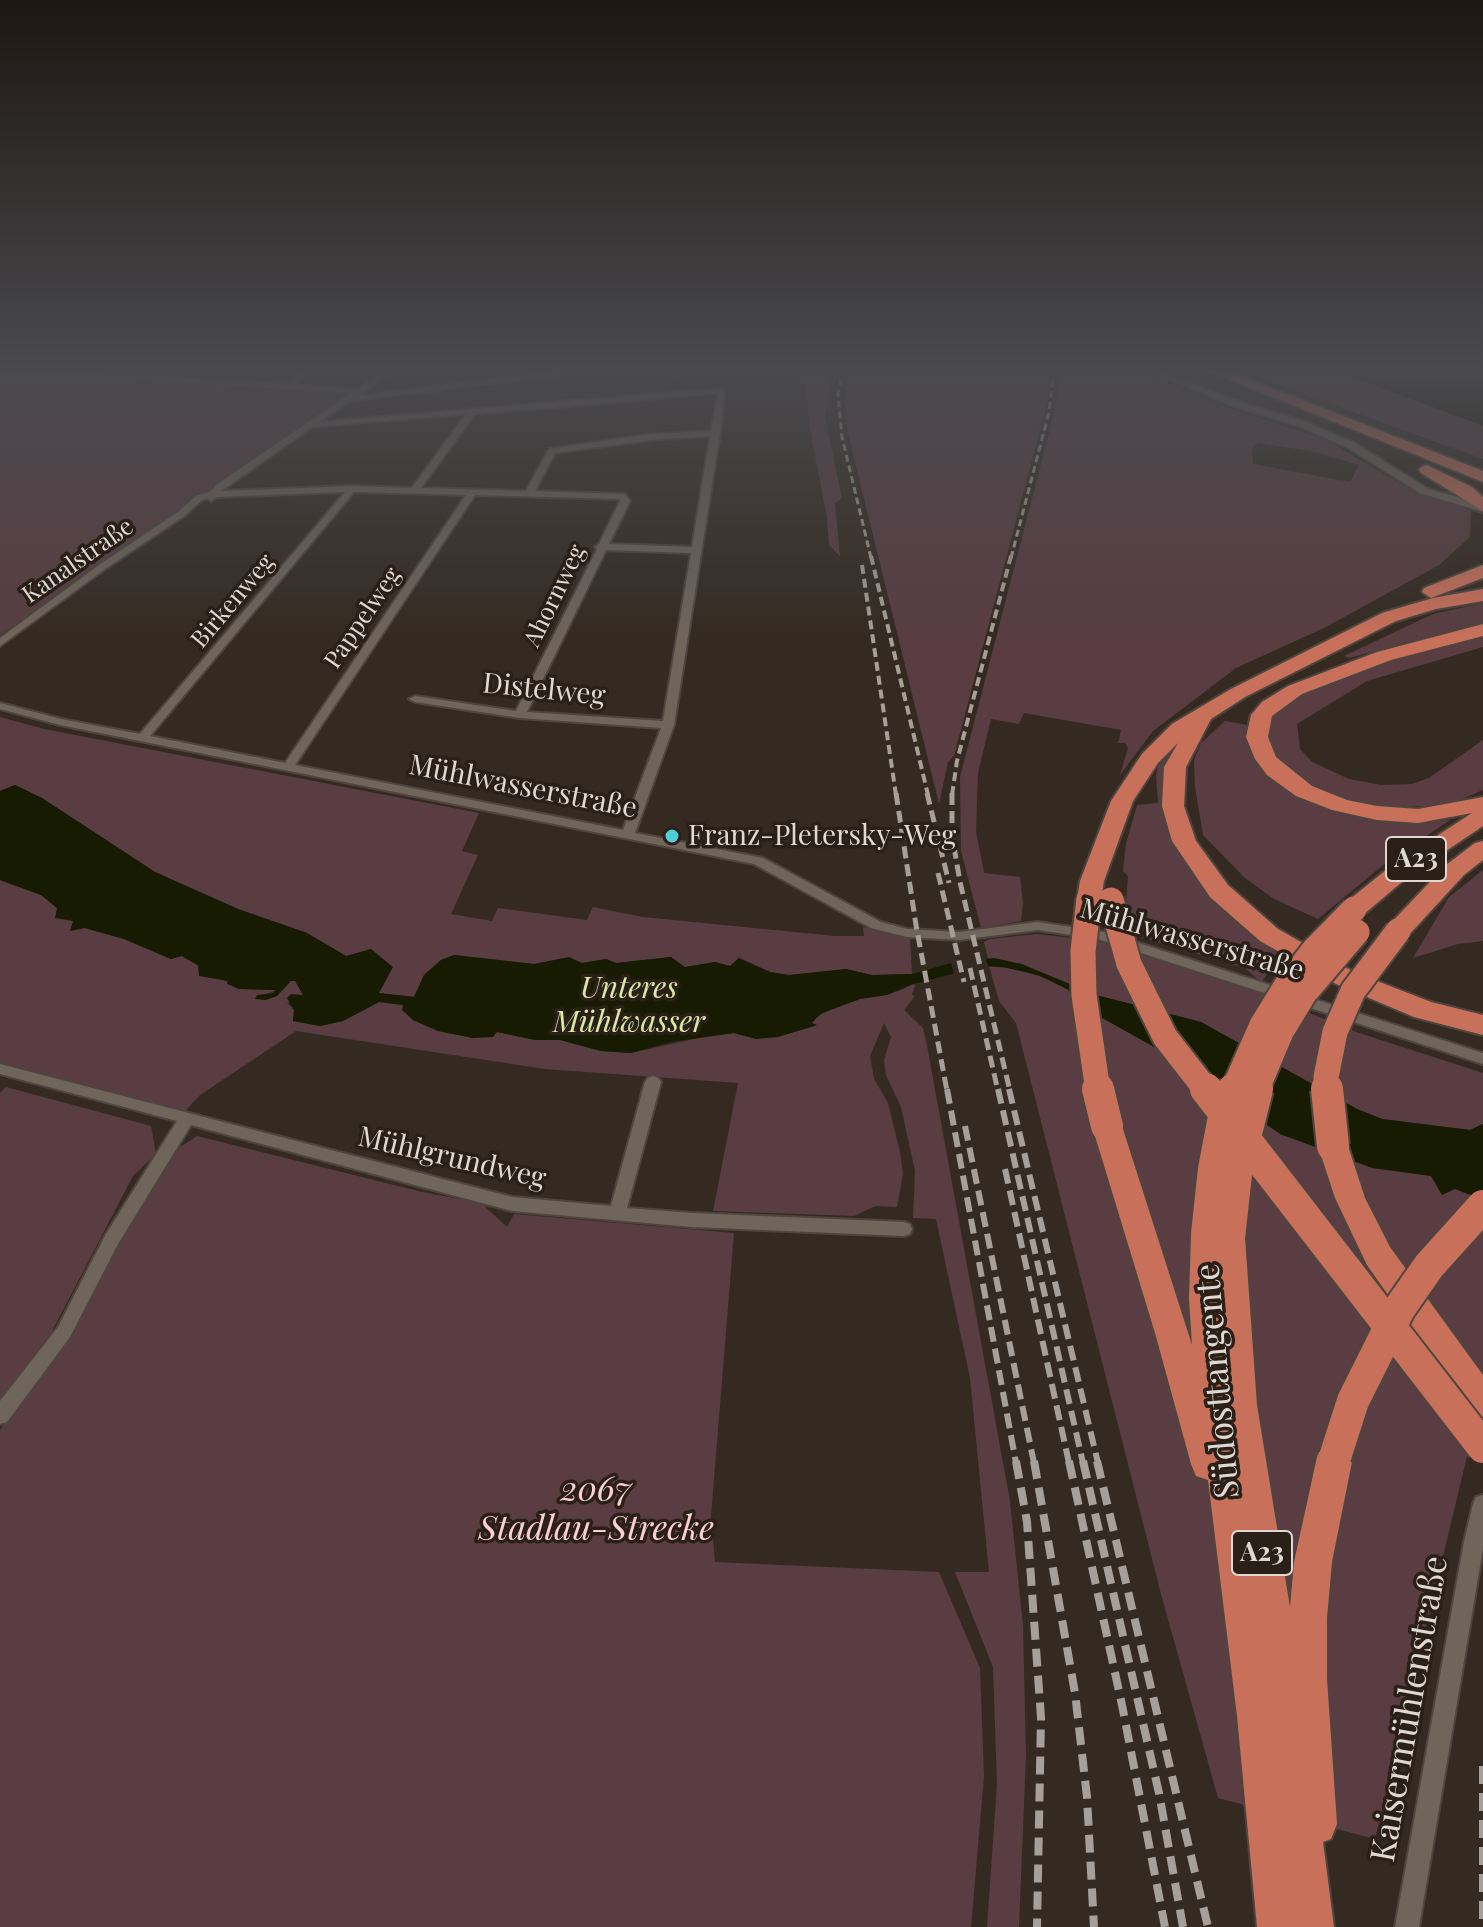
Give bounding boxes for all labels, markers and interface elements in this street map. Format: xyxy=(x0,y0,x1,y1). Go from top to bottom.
street label: Kanalstraße xyxy=(17,512,139,610)
street label: Ahornweg xyxy=(518,540,592,652)
street label: Birkenweg xyxy=(185,548,281,654)
street label: Pappelweg xyxy=(319,562,407,674)
street label: Distelweg xyxy=(481,667,607,713)
street label: Mühlwasserstraße xyxy=(406,748,640,826)
place label: Franz-Pletersky-Weg xyxy=(688,819,956,853)
marker: Franz-Pletersky-Weg xyxy=(663,827,681,845)
road number: A23 xyxy=(1386,837,1446,881)
street label: Mühlwasserstraße xyxy=(1076,892,1308,988)
water label: Unteres Mühlwasser xyxy=(553,971,705,1042)
street label: Mühlgrundweg xyxy=(355,1120,549,1196)
street label: Südosttangente xyxy=(1187,1262,1249,1500)
park label: 2067 Stadlau-Strecke xyxy=(478,1470,714,1550)
road number: A23 xyxy=(1232,1531,1292,1575)
street label: Kaisermühlenstraße xyxy=(1363,1553,1457,1865)

